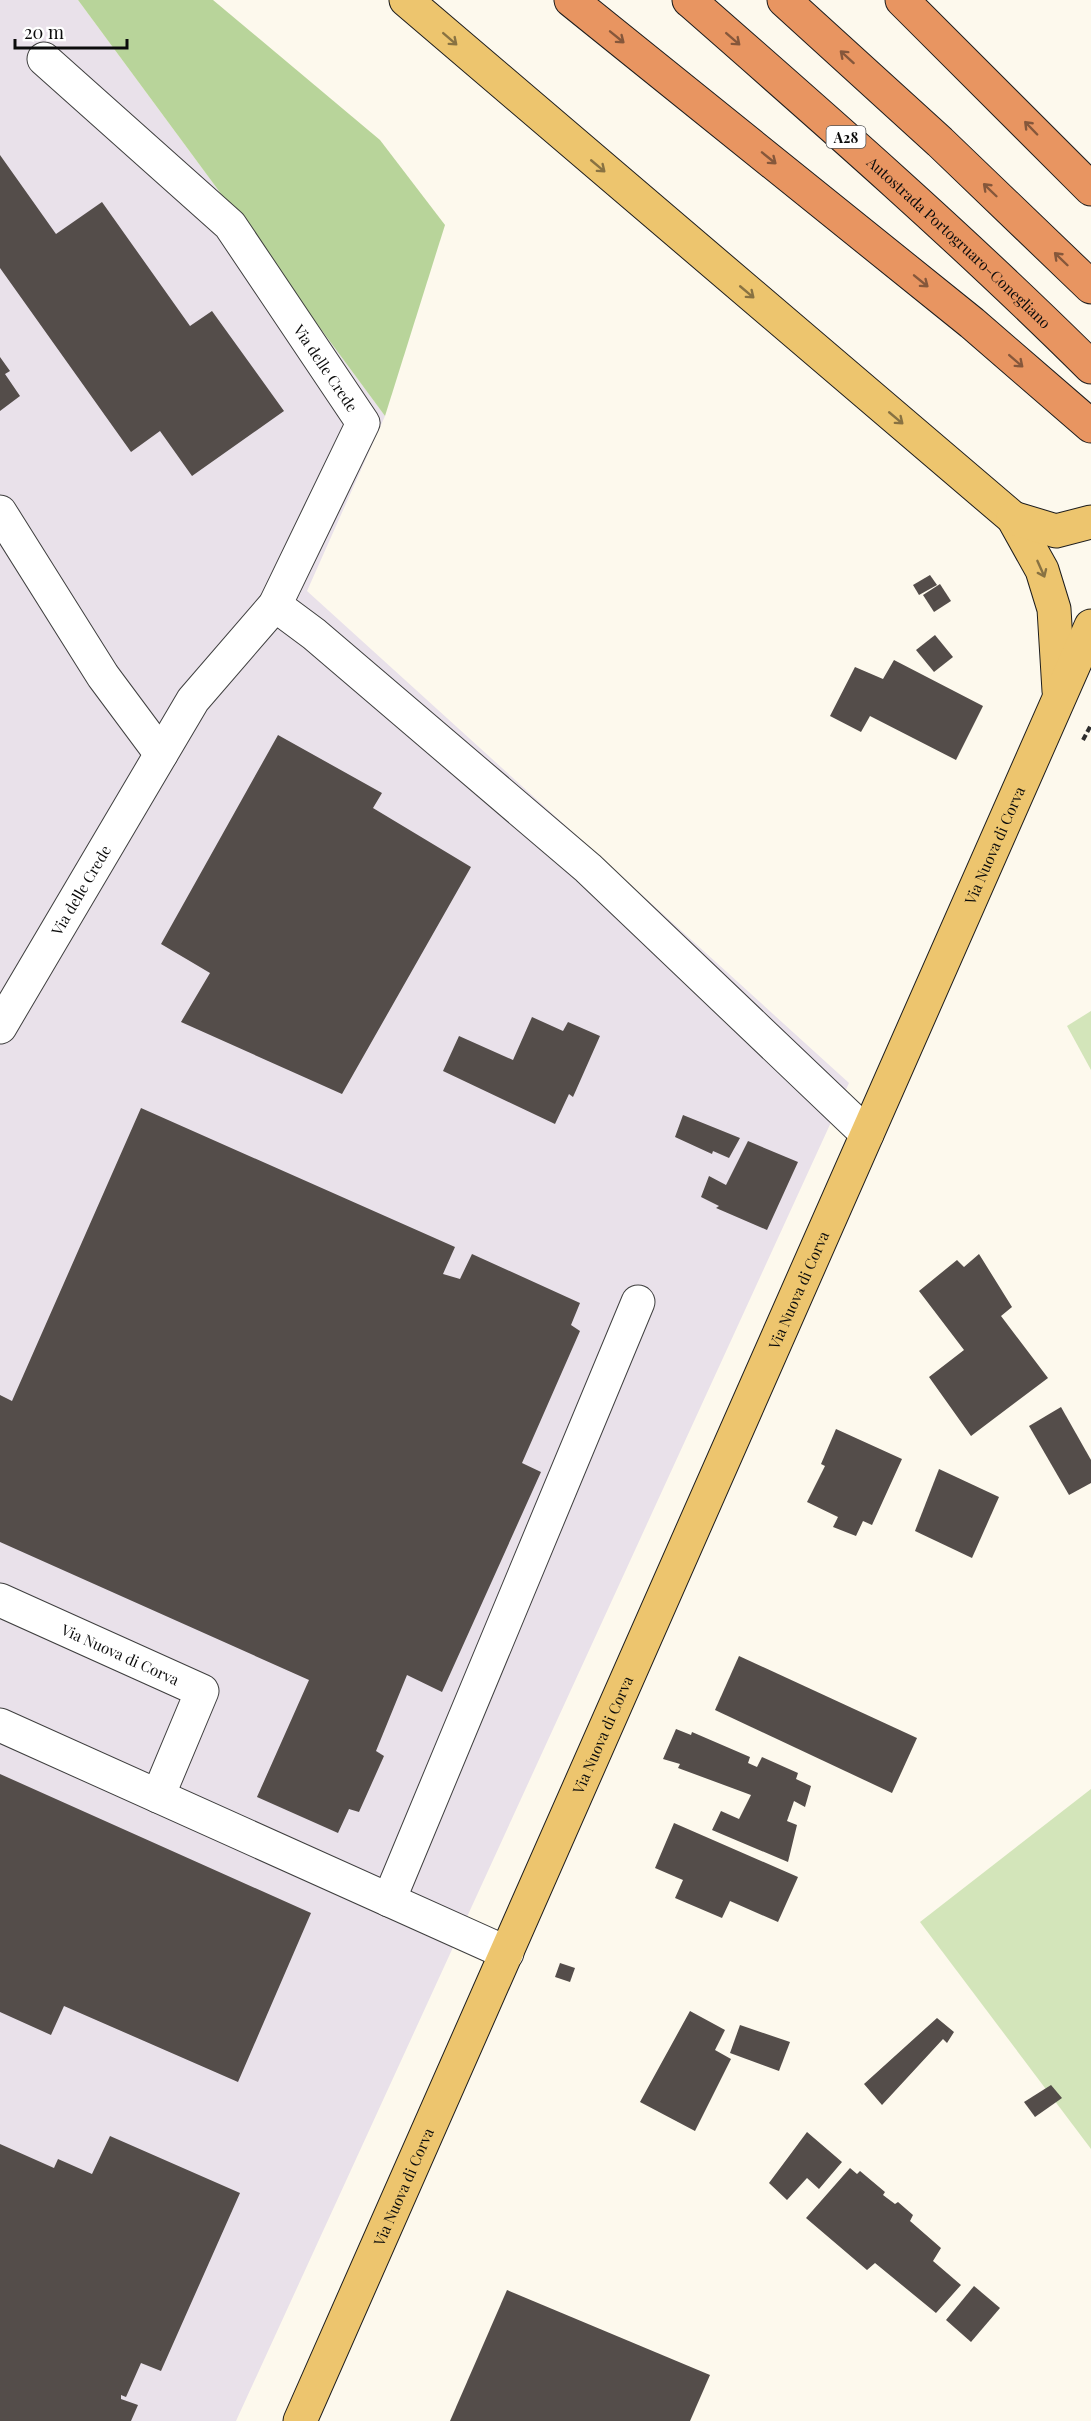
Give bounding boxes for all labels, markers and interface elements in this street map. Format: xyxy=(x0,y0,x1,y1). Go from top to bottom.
scale bar xyxy=(15,12,128,50)
text: 20 m xyxy=(24,20,64,44)
one-way arrow xyxy=(609,30,625,43)
one-way arrow xyxy=(442,31,458,45)
one-way arrow xyxy=(725,32,741,45)
one-way arrow xyxy=(839,50,854,64)
one-way arrow xyxy=(1024,120,1038,135)
road number: A28 xyxy=(826,126,866,148)
street label: Autostrada Portogruaro-Conegliano xyxy=(862,151,1055,333)
one-way arrow xyxy=(761,152,777,165)
one-way arrow xyxy=(590,159,606,172)
one-way arrow xyxy=(982,183,997,197)
one-way arrow xyxy=(1054,251,1069,266)
one-way arrow xyxy=(913,275,929,288)
one-way arrow xyxy=(739,285,754,299)
street label: Via delle Crede xyxy=(289,320,363,416)
one-way arrow xyxy=(1008,354,1023,368)
one-way arrow xyxy=(888,411,903,425)
one-way arrow xyxy=(1035,559,1047,577)
street label: Via Nuova di Corva xyxy=(959,783,1029,908)
street label: Via delle Crede xyxy=(46,841,115,940)
street label: Via Nuova di Corva xyxy=(763,1227,833,1353)
street label: Via Nuova di Corva xyxy=(58,1619,183,1690)
street label: Via Nuova di Corva xyxy=(567,1672,637,1798)
street label: Via Nuova di Corva xyxy=(368,2124,438,2250)

